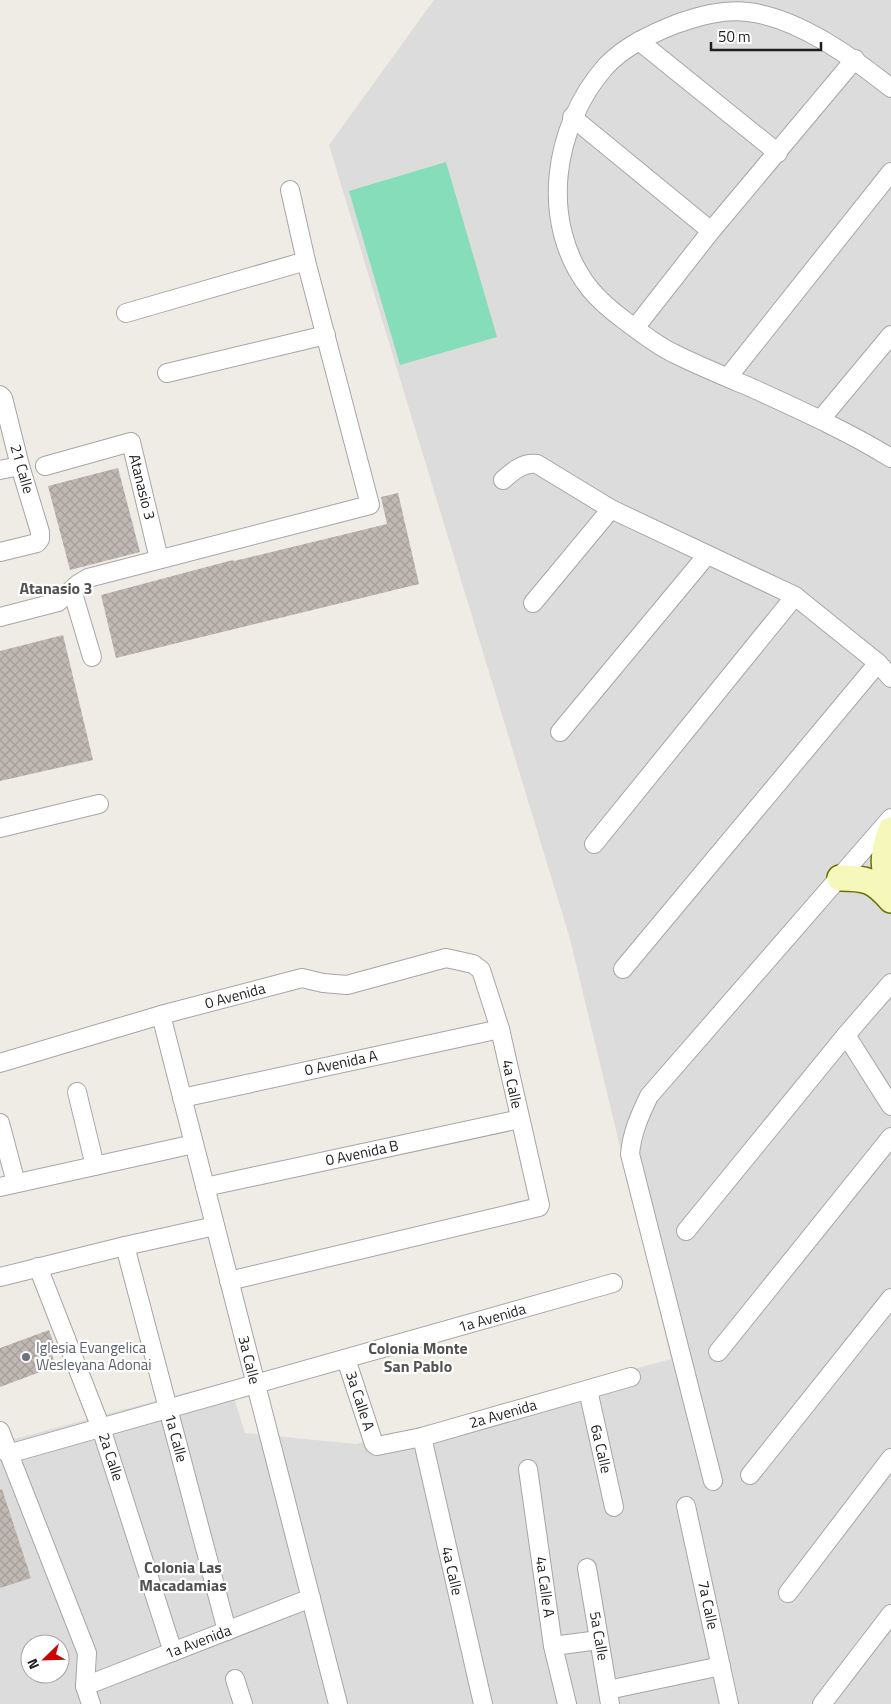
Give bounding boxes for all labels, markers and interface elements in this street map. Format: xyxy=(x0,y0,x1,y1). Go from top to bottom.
scale bar xyxy=(711,20,821,52)
text: 50 m xyxy=(718,25,751,48)
street label: 21 Calle xyxy=(4,442,40,496)
street label: Atanasio 3 xyxy=(123,452,162,522)
district label: Atanasio 3 xyxy=(19,576,93,600)
street label: 0 Avenida xyxy=(202,976,268,1015)
street label: 0 Avenida A xyxy=(302,1044,380,1081)
street label: 4a Calle xyxy=(496,1057,529,1110)
street label: 0 Avenida B xyxy=(323,1134,401,1171)
street label: 1a Avenida xyxy=(455,1297,529,1338)
street label: 3a Calle xyxy=(232,1333,267,1387)
place label: Iglesia Evangelica Wesleyana Adonai xyxy=(36,1336,152,1376)
district label: Colonia Monte San Pablo xyxy=(368,1336,468,1378)
marker: Iglesia Evangelica Wesleyana Adonai xyxy=(20,1351,32,1363)
street label: 3a Calle A xyxy=(340,1368,381,1434)
street label: 2a Avenida xyxy=(466,1393,540,1434)
street label: 1a Calle xyxy=(159,1411,194,1465)
street label: 6a Calle xyxy=(585,1422,618,1476)
street label: 2a Calle xyxy=(93,1430,130,1484)
street label: 4a Calle xyxy=(436,1544,469,1598)
district label: Colonia Las Macadamias xyxy=(139,1555,227,1597)
street label: 4a Calle A xyxy=(530,1555,561,1619)
street label: 7a Calle xyxy=(692,1578,725,1631)
street label: 5a Calle xyxy=(584,1610,615,1662)
street label: 1a Avenida xyxy=(161,1618,235,1665)
north arrow xyxy=(20,1634,70,1684)
text: N xyxy=(21,1656,44,1673)

